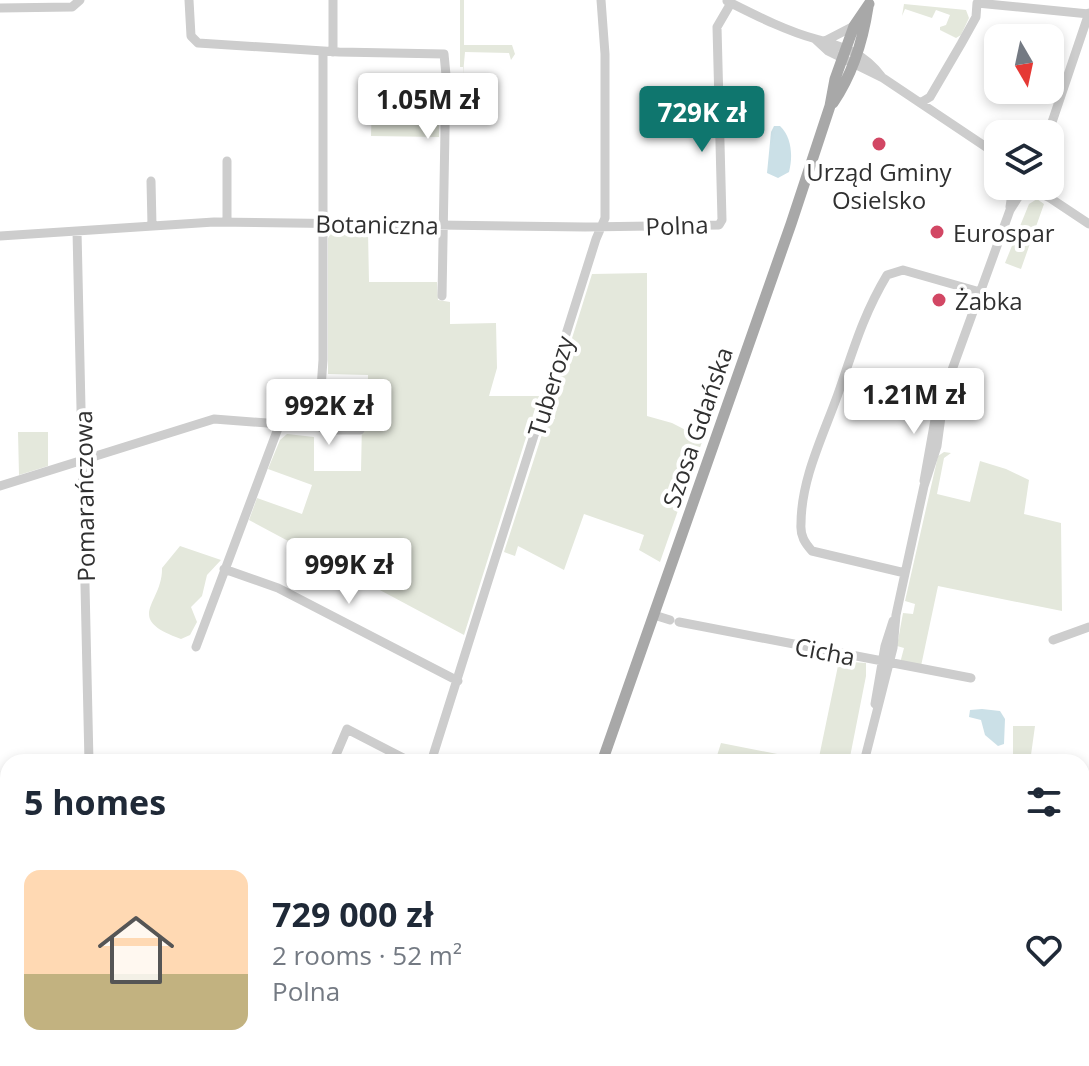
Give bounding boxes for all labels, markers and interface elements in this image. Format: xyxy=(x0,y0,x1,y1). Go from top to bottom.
north arrow xyxy=(984,24,1064,104)
map controls xyxy=(984,24,1064,200)
pin: 1.05M zł xyxy=(345,73,511,141)
text: 1.05M zł xyxy=(376,81,480,117)
pin: 729K zł xyxy=(628,86,776,154)
text: 729K zł xyxy=(657,94,747,130)
button: layers xyxy=(984,120,1064,200)
marker: Urząd Gminy Osielsko xyxy=(870,135,888,153)
place label: Urząd Gminy Osielsko xyxy=(806,155,953,216)
street label: Botaniczna xyxy=(315,206,439,242)
street label: Polna xyxy=(645,207,709,243)
place label: Eurospar xyxy=(953,216,1055,249)
marker: Eurospar xyxy=(928,223,946,241)
place label: Żabka xyxy=(955,284,1023,317)
marker: Żabka xyxy=(930,291,948,309)
street label: Tuberozy xyxy=(519,331,581,440)
street label: Szosa Gdańska xyxy=(654,342,740,512)
pin: 1.21M zł xyxy=(831,368,997,436)
text: 1.21M zł xyxy=(862,376,966,412)
pin: 992K zł xyxy=(255,379,403,447)
text: 992K zł xyxy=(284,387,374,423)
street label: Pomarańczowa xyxy=(66,410,102,582)
pin: 999K zł xyxy=(275,538,423,606)
text: 999K zł xyxy=(304,546,394,582)
street label: Cicha xyxy=(792,629,858,673)
text: 5 homes xyxy=(24,779,166,825)
icon: filters xyxy=(1022,780,1066,824)
text: 729 000 zł xyxy=(272,891,433,937)
icon: home xyxy=(88,902,184,998)
icon: heart xyxy=(1022,928,1066,972)
text: 2 rooms · 52 m² xyxy=(272,937,462,973)
text: Polna xyxy=(272,973,340,1009)

